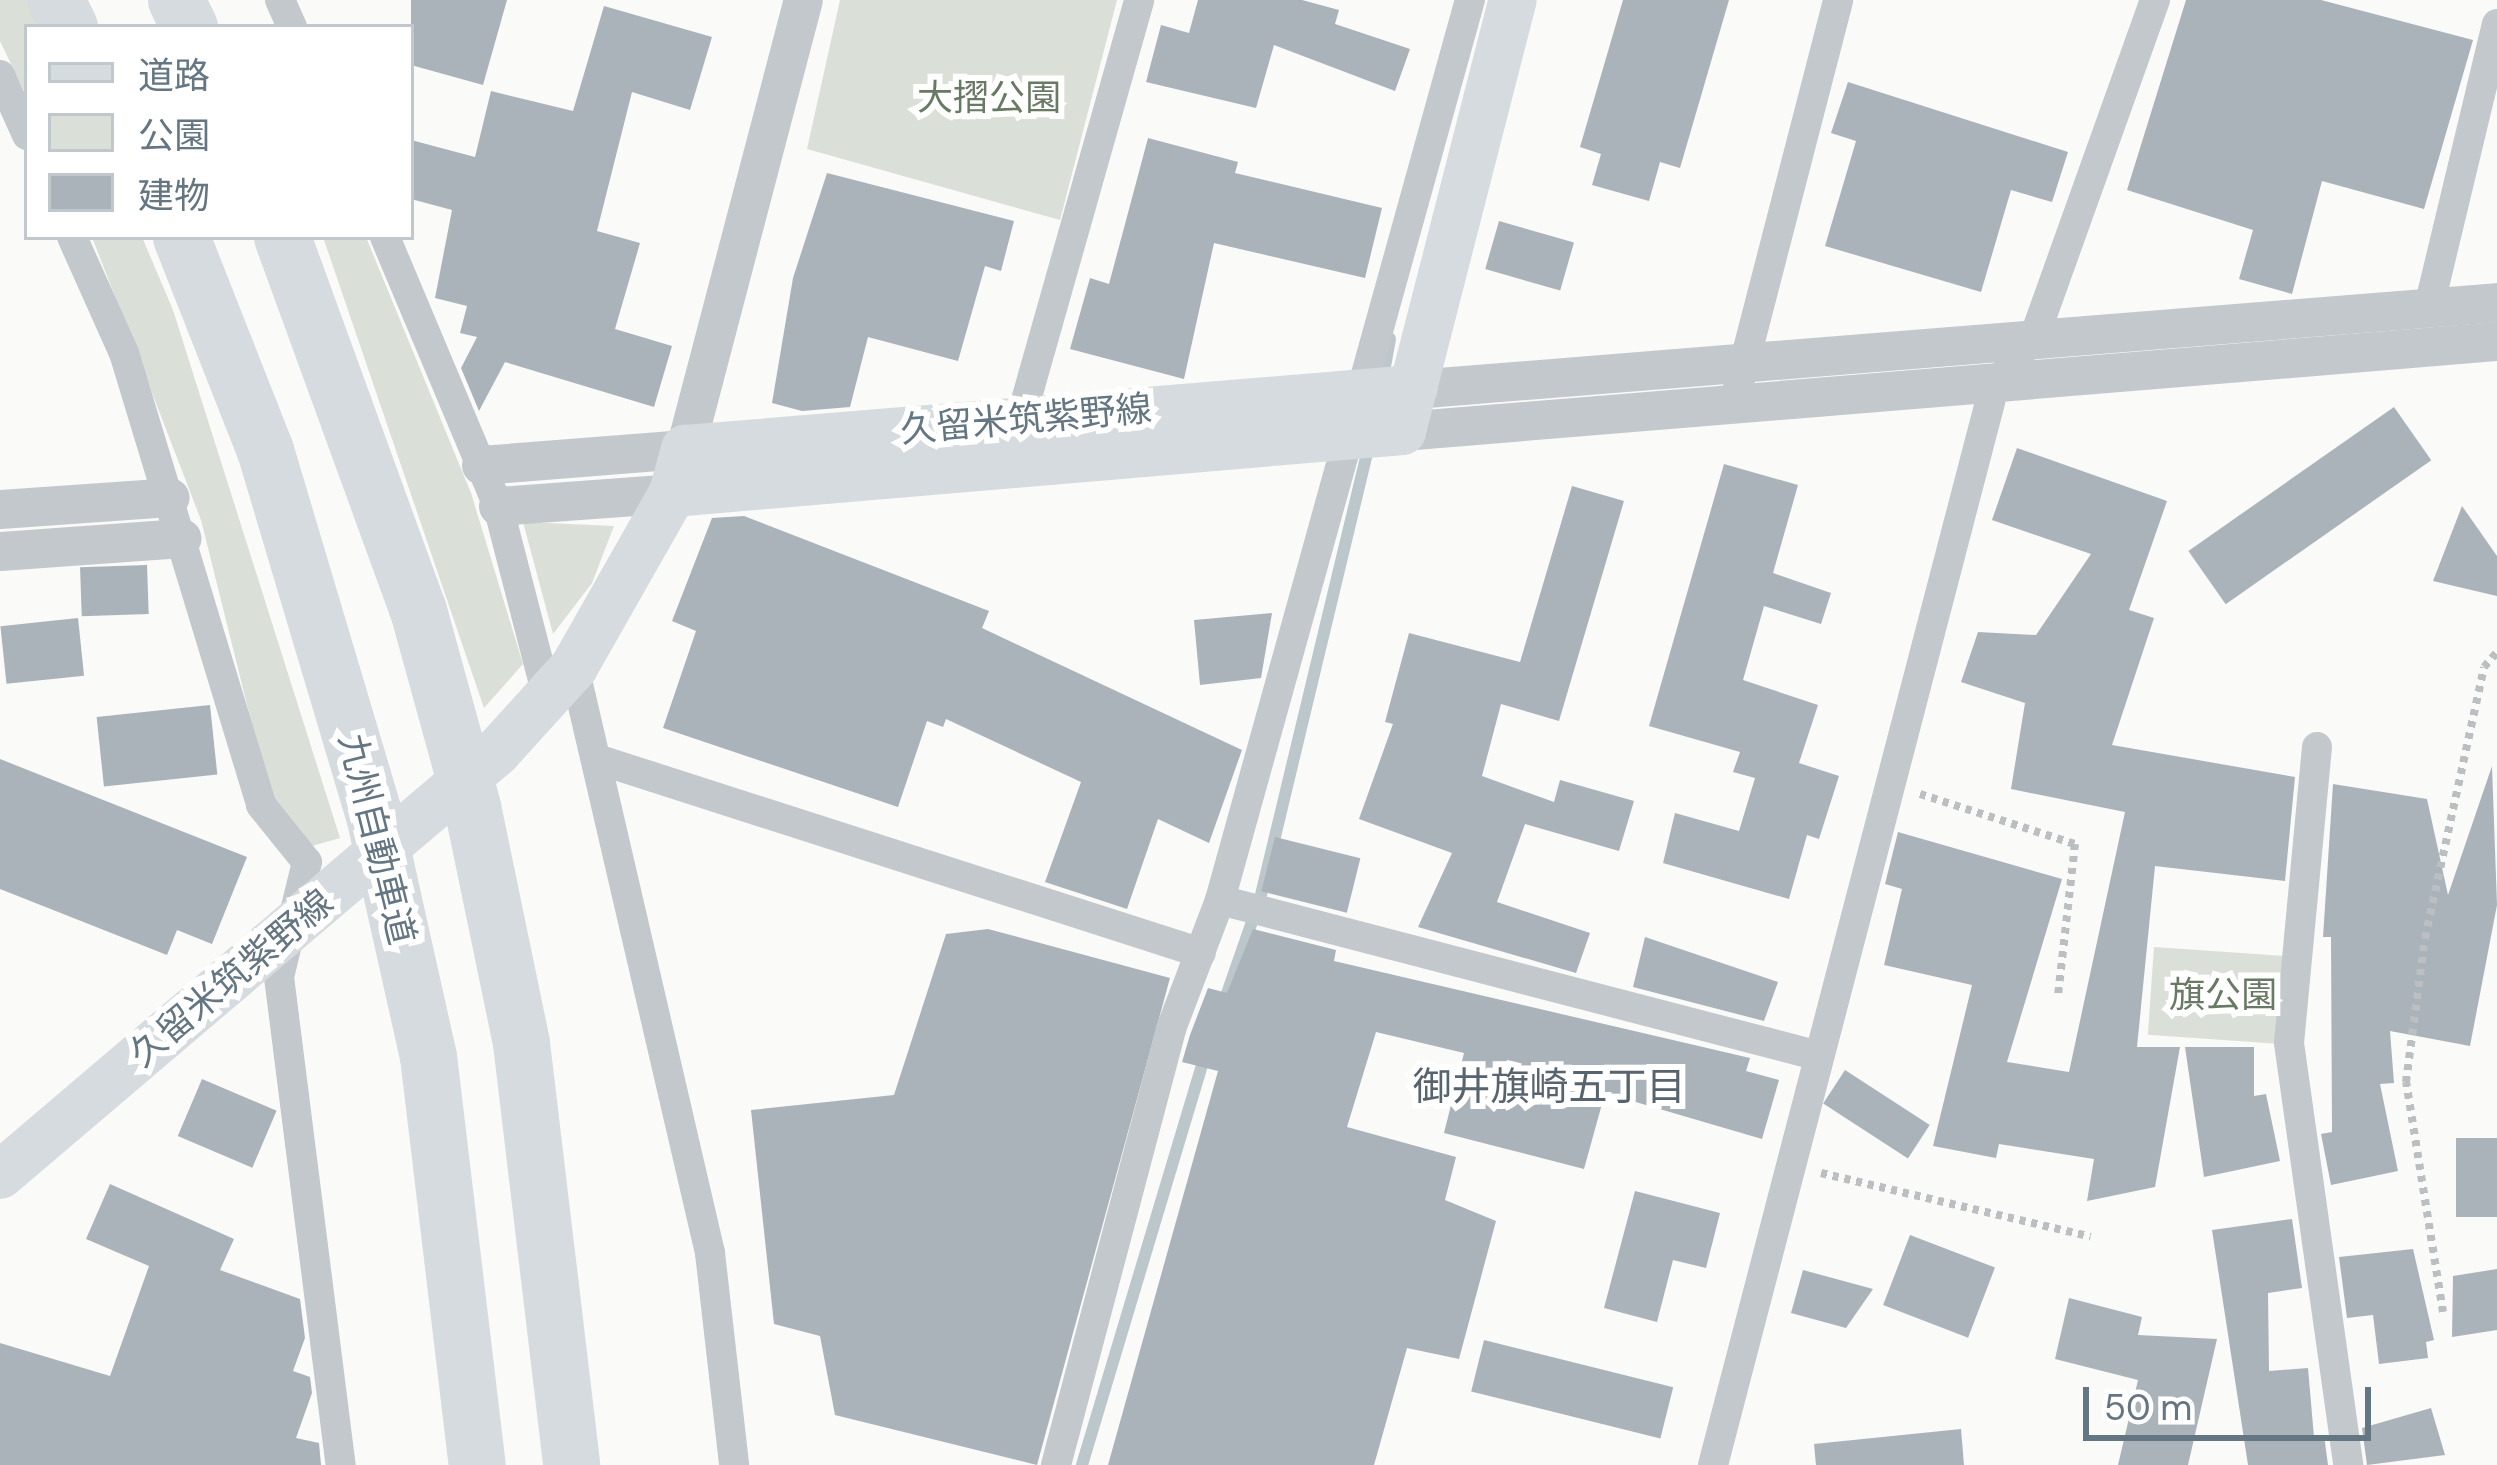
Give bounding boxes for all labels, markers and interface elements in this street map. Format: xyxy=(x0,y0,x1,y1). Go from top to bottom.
legend xyxy=(24,24,414,240)
text: 道路 xyxy=(138,52,210,99)
park label: 大摺公園 xyxy=(917,76,1061,120)
text: 公園 xyxy=(138,112,210,159)
text: 建物 xyxy=(138,172,210,219)
street label: 久留米筑紫野線 xyxy=(899,387,1153,451)
street label: 九州自動車道 xyxy=(330,729,424,949)
street label: 久留米筑紫野線 xyxy=(121,880,341,1076)
park label: 旗公園 xyxy=(2169,973,2277,1017)
district label: 御井旗崎五丁目 xyxy=(1413,1064,1685,1110)
scale bar xyxy=(2089,1363,2377,1437)
text: 50 m xyxy=(2104,1384,2192,1431)

